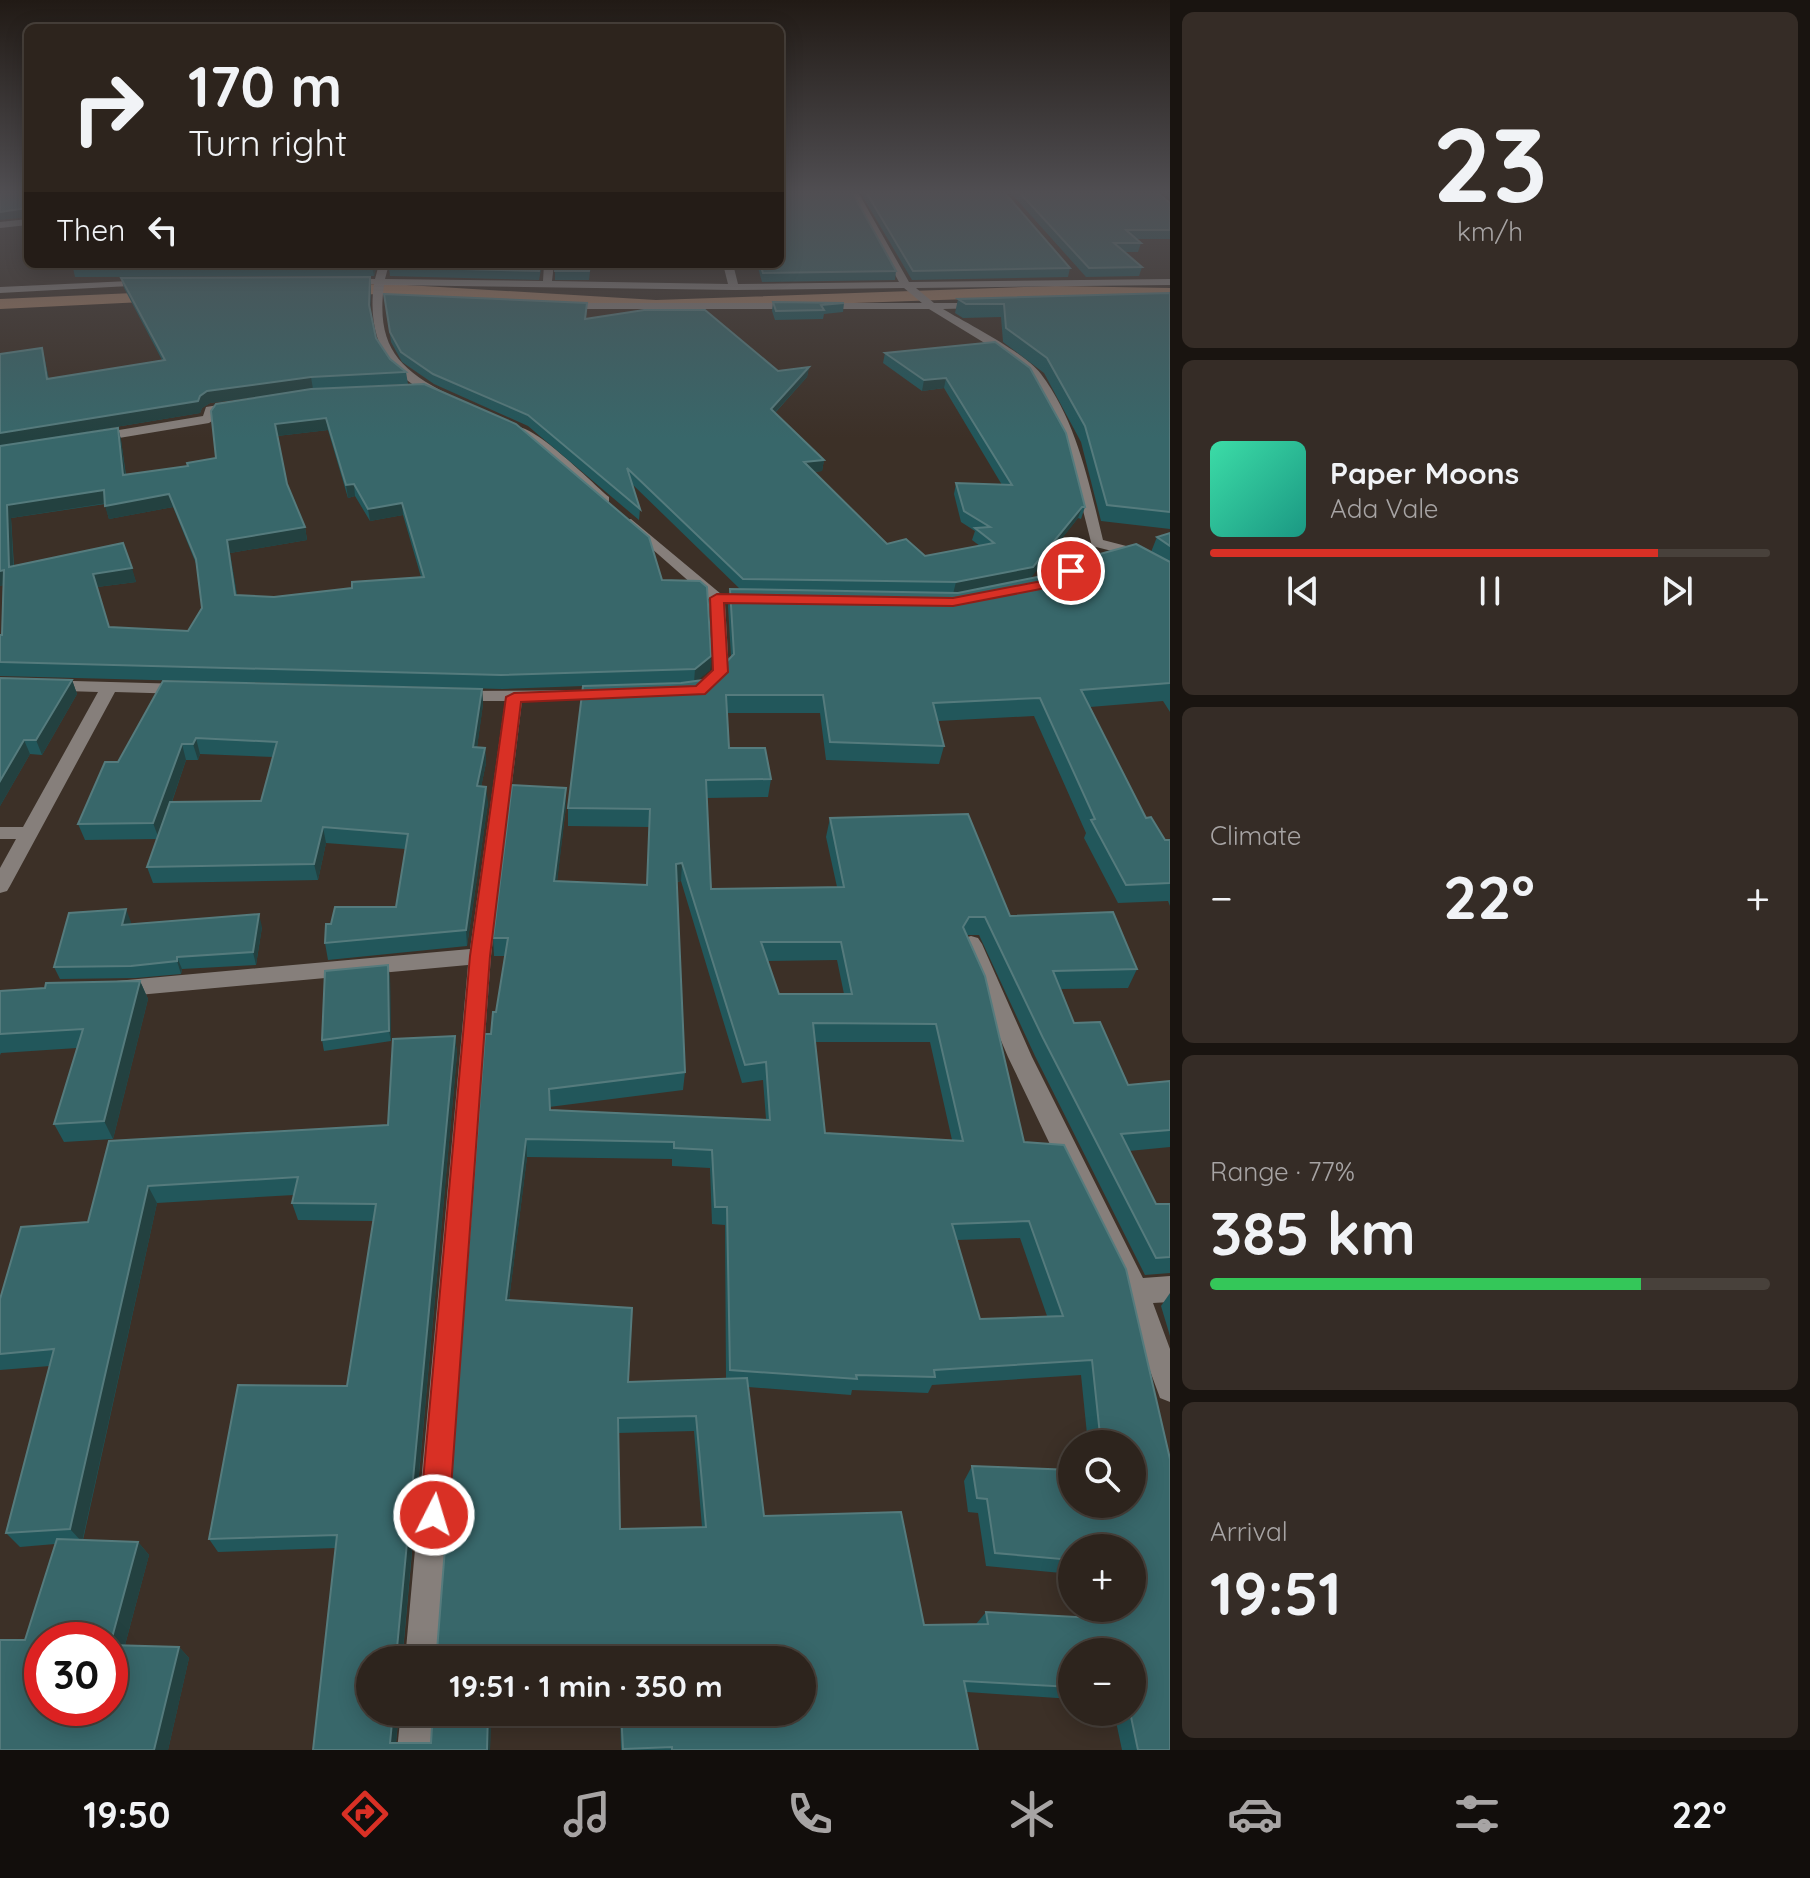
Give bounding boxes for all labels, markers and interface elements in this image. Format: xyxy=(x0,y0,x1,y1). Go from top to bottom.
text: 170 m xyxy=(188,51,342,121)
icon: right xyxy=(56,56,160,160)
text: 23 xyxy=(1432,98,1548,228)
text: Turn right xyxy=(188,120,347,165)
icon: left xyxy=(141,208,185,252)
text: Then xyxy=(56,211,125,249)
text: km/h xyxy=(1457,215,1523,248)
text: Paper Moons xyxy=(1330,454,1519,492)
text: Ada Vale xyxy=(1330,492,1439,525)
pin xyxy=(1037,537,1105,605)
icon: arrive xyxy=(1049,549,1093,593)
icon: previous xyxy=(1281,569,1325,613)
icon: pause xyxy=(1468,569,1512,613)
icon: next xyxy=(1655,569,1699,613)
text: Climate xyxy=(1210,819,1301,852)
text: 22° xyxy=(1443,859,1535,934)
text: − xyxy=(1210,870,1233,925)
text: + xyxy=(1745,870,1770,925)
text: Range · 77% xyxy=(1210,1155,1355,1188)
text: 385 km xyxy=(1210,1195,1416,1270)
map controls xyxy=(1058,1430,1146,1726)
button: search xyxy=(1058,1430,1146,1518)
position arrow xyxy=(392,1473,476,1557)
text: Arrival xyxy=(1210,1515,1288,1548)
button: + xyxy=(1058,1534,1146,1622)
text: 19:51 xyxy=(1210,1555,1342,1630)
speed limit sign: 30 xyxy=(24,1622,128,1726)
button: − xyxy=(1058,1638,1146,1726)
text: 19:51 · 1 min · 350 m xyxy=(449,1667,723,1705)
icon: directions xyxy=(337,1786,393,1842)
icon: music xyxy=(559,1786,615,1842)
icon: phone xyxy=(782,1786,838,1842)
icon: climate xyxy=(1004,1786,1060,1842)
icon: car xyxy=(1227,1786,1283,1842)
icon: filters xyxy=(1449,1786,1505,1842)
text: 19:50 xyxy=(83,1792,170,1837)
text: 22° xyxy=(1672,1792,1727,1837)

